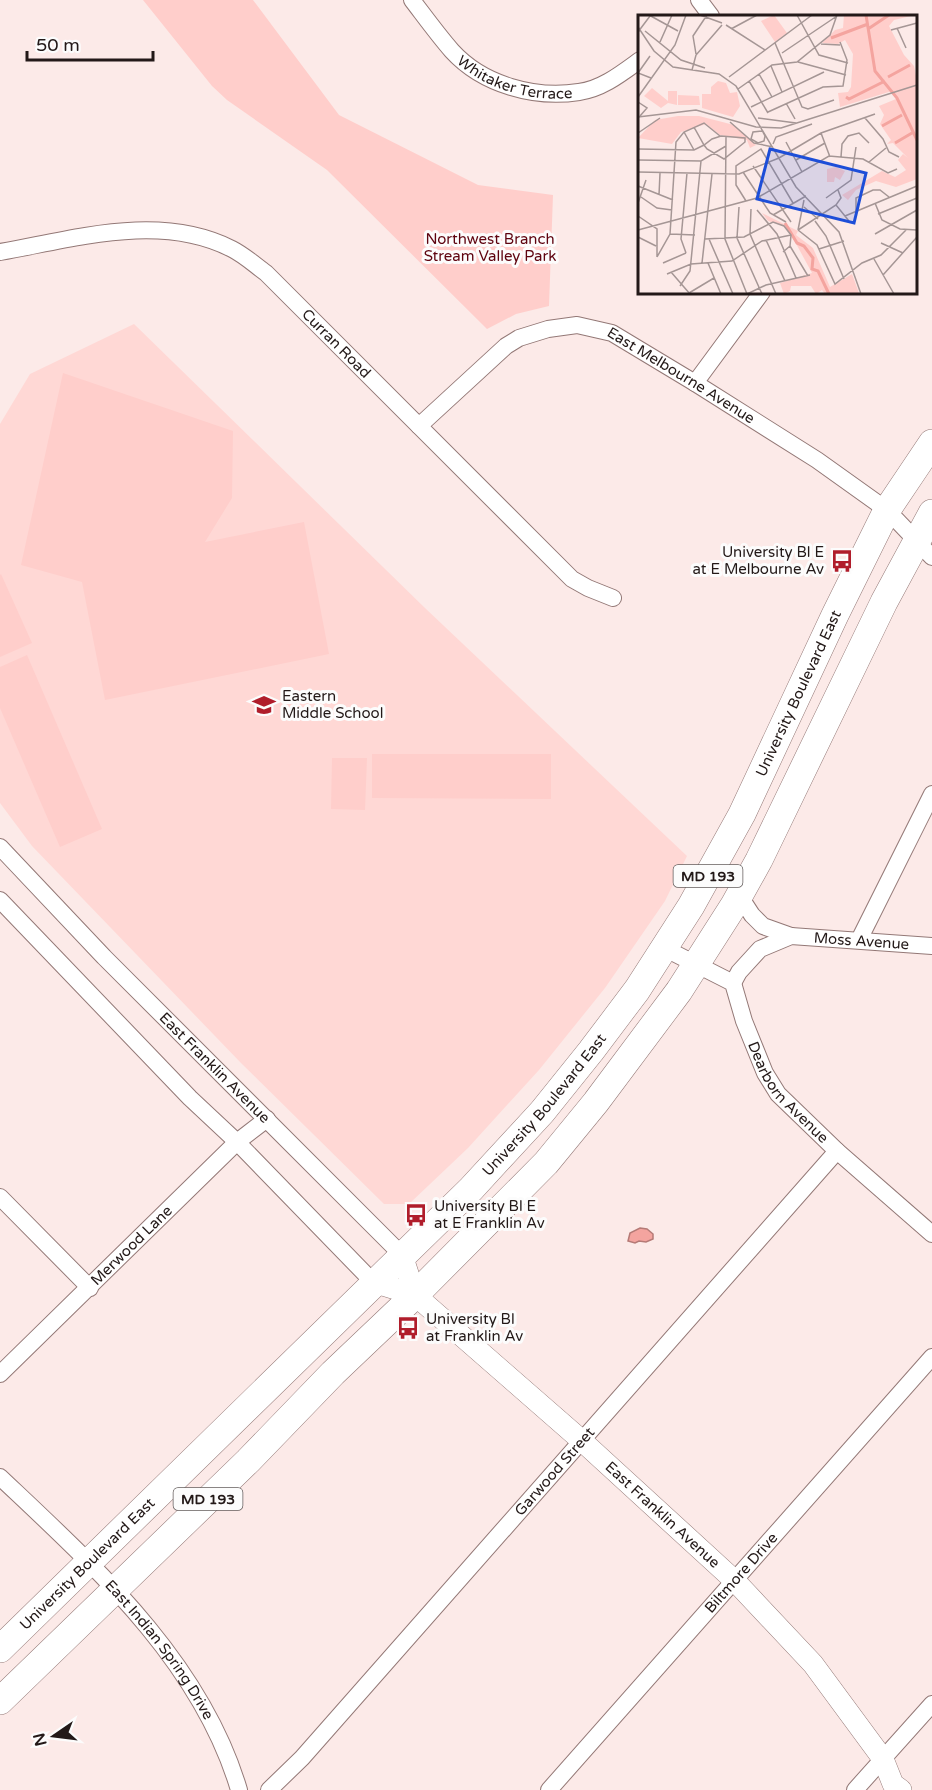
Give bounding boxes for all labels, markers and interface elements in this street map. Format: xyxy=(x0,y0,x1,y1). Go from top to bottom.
inset map xyxy=(638,15,917,294)
scale bar xyxy=(27,24,153,62)
text: 50 m xyxy=(36,34,80,56)
street label: Whitaker Terrace xyxy=(454,52,573,103)
park label: Northwest Branch Stream Valley Park xyxy=(424,230,556,265)
street label: Curran Road xyxy=(298,305,375,382)
street label: East Melbourne Avenue xyxy=(604,323,758,427)
place label: University Bl E at E Melbourne Av xyxy=(693,543,824,578)
bus stop icon: University Bl E at E Melbourne Av xyxy=(829,548,855,574)
street label: University Boulevard East xyxy=(752,607,845,779)
place label: Eastern Middle School xyxy=(282,687,383,722)
school or university icon: Eastern Middle School xyxy=(251,692,277,718)
road number: MD 193 xyxy=(674,865,742,887)
street label: Moss Avenue xyxy=(813,929,910,953)
street label: East Franklin Avenue xyxy=(156,1009,274,1127)
street label: University Boulevard East xyxy=(479,1030,610,1180)
street label: Dearborn Avenue xyxy=(744,1039,832,1147)
place label: University Bl E at E Franklin Av xyxy=(434,1197,545,1232)
street label: Merwood Lane xyxy=(87,1202,176,1289)
bus stop icon: University Bl E at E Franklin Av xyxy=(403,1202,429,1228)
place label: University Bl at Franklin Av xyxy=(426,1310,523,1345)
bus stop icon: University Bl at Franklin Av xyxy=(395,1315,421,1341)
street label: Garwood Street xyxy=(511,1423,599,1519)
street label: East Franklin Avenue xyxy=(601,1458,724,1572)
road number: MD 193 xyxy=(174,1488,242,1510)
street label: University Boulevard East xyxy=(16,1494,159,1634)
street label: Biltmore Drive xyxy=(701,1529,781,1617)
street label: East Indian Spring Drive xyxy=(101,1576,218,1723)
north arrow xyxy=(24,1706,84,1766)
text: N xyxy=(29,1731,52,1748)

